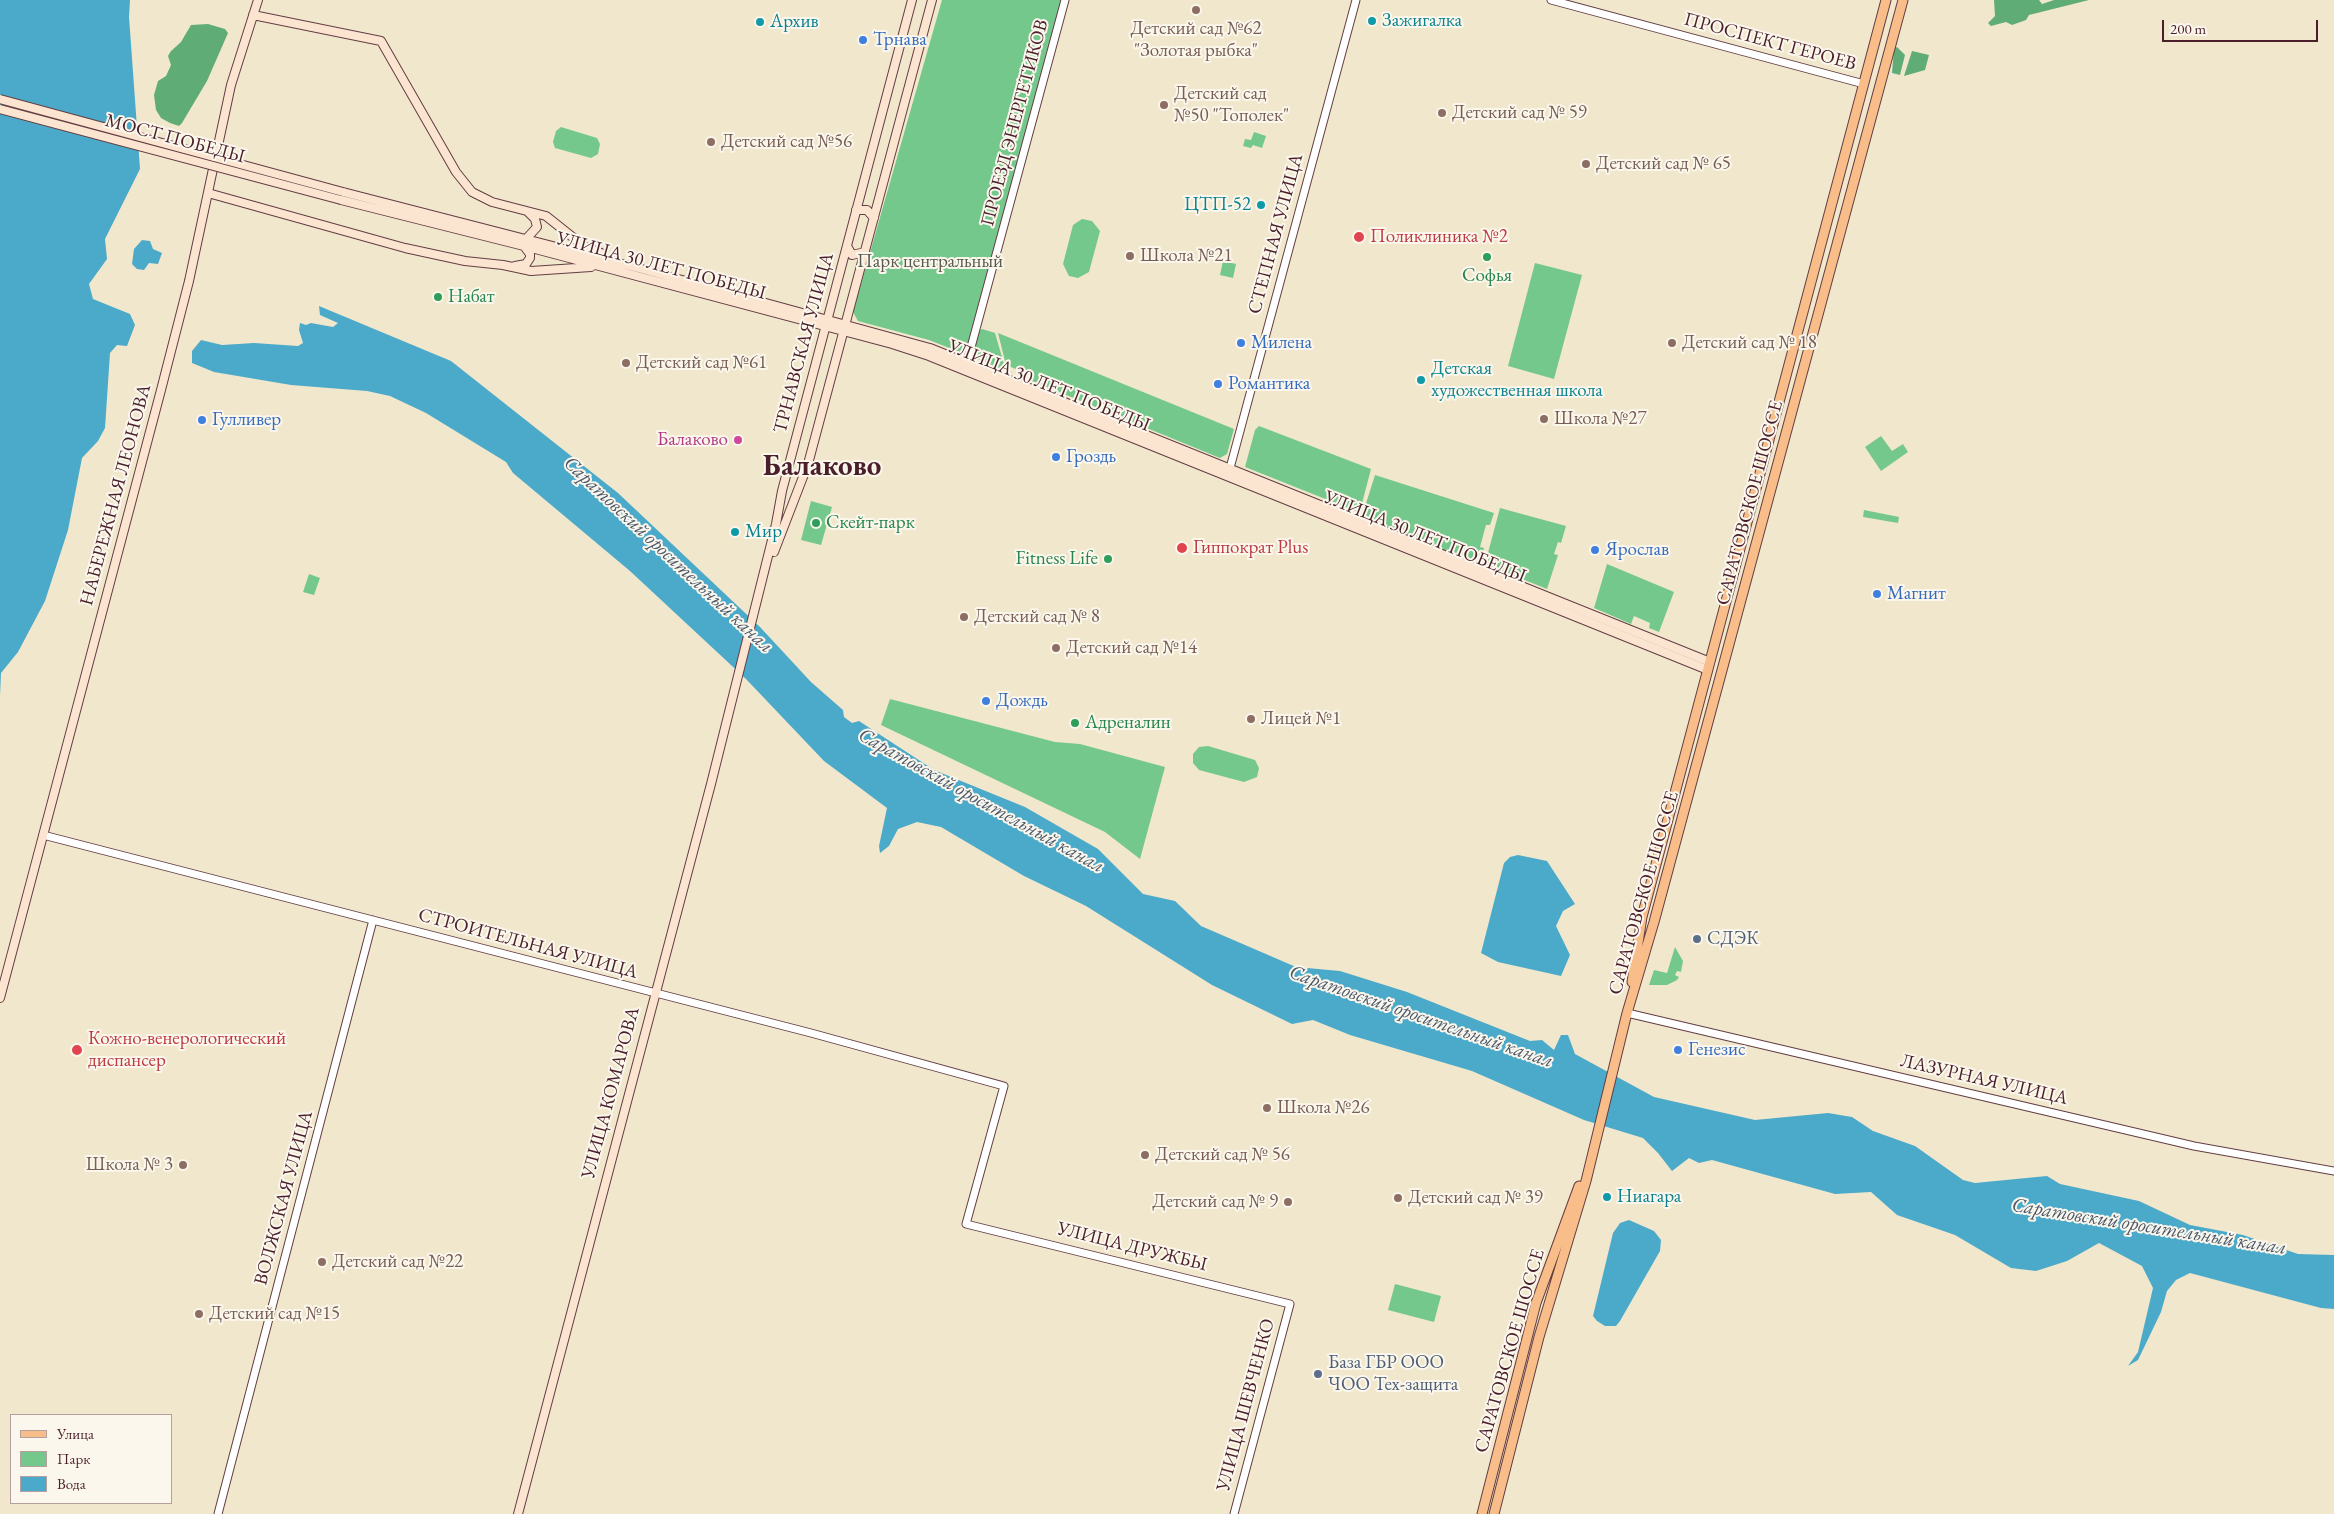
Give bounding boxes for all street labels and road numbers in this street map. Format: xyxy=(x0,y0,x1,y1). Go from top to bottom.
street label: ПРОСПЕКТ ГЕРОЕВ xyxy=(1681,8,1859,76)
street label: ПРОЕЗД ЭНЕРГЕТИКОВ xyxy=(976,17,1054,229)
street label: МОСТ ПОБЕДЫ xyxy=(103,109,247,169)
street label: СТЕПНАЯ УЛИЦА xyxy=(1244,151,1308,317)
street label: УЛИЦА 30 ЛЕТ ПОБЕДЫ xyxy=(554,227,768,305)
street label: ТРНАВСКАЯ УЛИЦА xyxy=(769,250,839,436)
street label: УЛИЦА 30 ЛЕТ ПОБЕДЫ xyxy=(945,335,1153,437)
street label: НАБЕРЕЖНАЯ ЛЕОНОВА xyxy=(75,382,157,608)
street label: САРАТОВСКОЕ ШОССЕ xyxy=(1712,398,1788,608)
street label: УЛИЦА 30 ЛЕТ ПОБЕДЫ xyxy=(1321,486,1529,588)
street label: САРАТОВСКОЕ ШОССЕ xyxy=(1604,789,1684,997)
street label: СТРОИТЕЛЬНАЯ УЛИЦА xyxy=(416,904,640,984)
street label: УЛИЦА КОМАРОВА xyxy=(577,1005,645,1181)
street label: ЛАЗУРНАЯ УЛИЦА xyxy=(1898,1050,2070,1110)
street label: ВОЛЖСКАЯ УЛИЦА xyxy=(250,1108,318,1288)
street label: УЛИЦА ДРУЖБЫ xyxy=(1055,1217,1209,1277)
street label: САРАТОВСКОЕ ШОССЕ xyxy=(1470,1247,1550,1455)
street label: УЛИЦА ШЕВЧЕНКО xyxy=(1212,1316,1280,1494)

